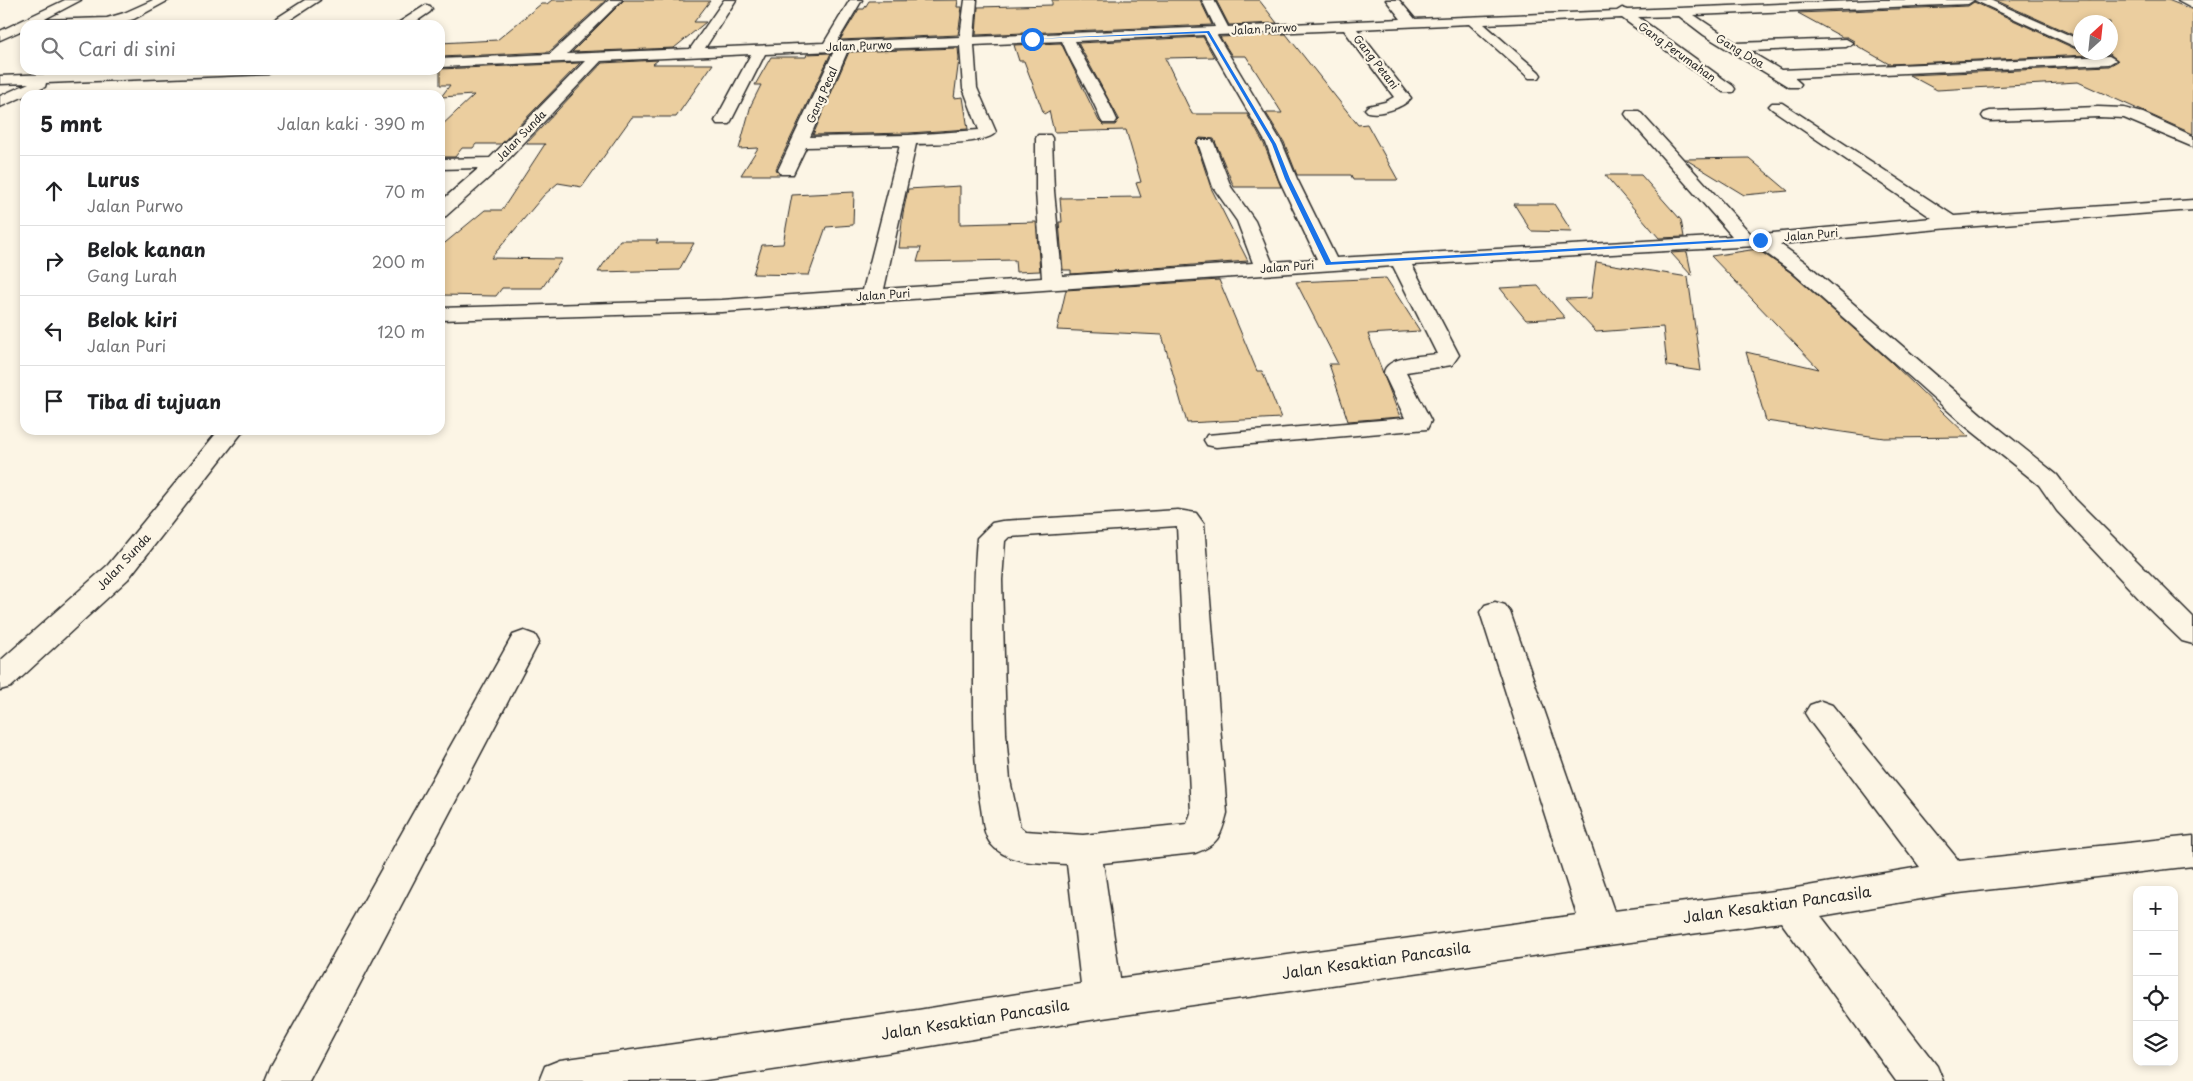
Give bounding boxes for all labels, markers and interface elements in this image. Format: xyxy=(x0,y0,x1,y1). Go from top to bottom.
north arrow xyxy=(2073,15,2118,60)
street label: Jalan Purwo xyxy=(1230,18,1297,39)
street label: Gang Perumahan xyxy=(1635,18,1720,86)
search box xyxy=(20,20,445,75)
route start xyxy=(1021,28,1044,51)
street label: Gang Doa xyxy=(1713,29,1768,72)
street label: Gang Petani xyxy=(1350,31,1403,93)
icon: search xyxy=(38,34,66,62)
text: Cari di sini xyxy=(78,34,176,62)
street label: Jalan Purwo xyxy=(826,36,892,55)
street label: Gang Pecal xyxy=(802,64,842,126)
street label: Jalan Sunda xyxy=(491,106,550,165)
text: 5 mnt xyxy=(40,107,103,139)
text: Jalan kaki · 390 m xyxy=(277,111,425,135)
text: Lurus xyxy=(87,165,140,193)
icon: ahead xyxy=(40,177,68,205)
text: 70 m xyxy=(385,179,425,203)
text: Jalan Purwo xyxy=(87,193,183,217)
street label: Jalan Puri xyxy=(1783,224,1839,245)
route end xyxy=(1749,229,1772,252)
text: Belok kanan xyxy=(87,235,206,263)
icon: right xyxy=(40,247,68,275)
text: 200 m xyxy=(372,249,425,273)
street label: Jalan Puri xyxy=(1259,256,1315,277)
text: Gang Lurah xyxy=(87,263,177,287)
street label: Jalan Puri xyxy=(855,284,911,305)
text: Belok kiri xyxy=(87,305,177,333)
icon: left xyxy=(40,317,68,345)
text: 120 m xyxy=(378,319,425,343)
text: Jalan Puri xyxy=(87,333,166,357)
icon: arrive xyxy=(40,387,68,415)
text: Tiba di tujuan xyxy=(87,387,221,415)
street label: Jalan Sunda xyxy=(92,528,155,594)
street label: Jalan Kesaktian Pancasila xyxy=(1681,879,1873,928)
map controls xyxy=(2133,886,2178,1066)
button: + xyxy=(2133,886,2178,931)
button: − xyxy=(2133,931,2178,976)
street label: Jalan Kesaktian Pancasila xyxy=(1280,935,1472,984)
button: locate xyxy=(2133,976,2178,1021)
street label: Jalan Kesaktian Pancasila xyxy=(879,992,1071,1045)
button: layers xyxy=(2133,1021,2178,1066)

